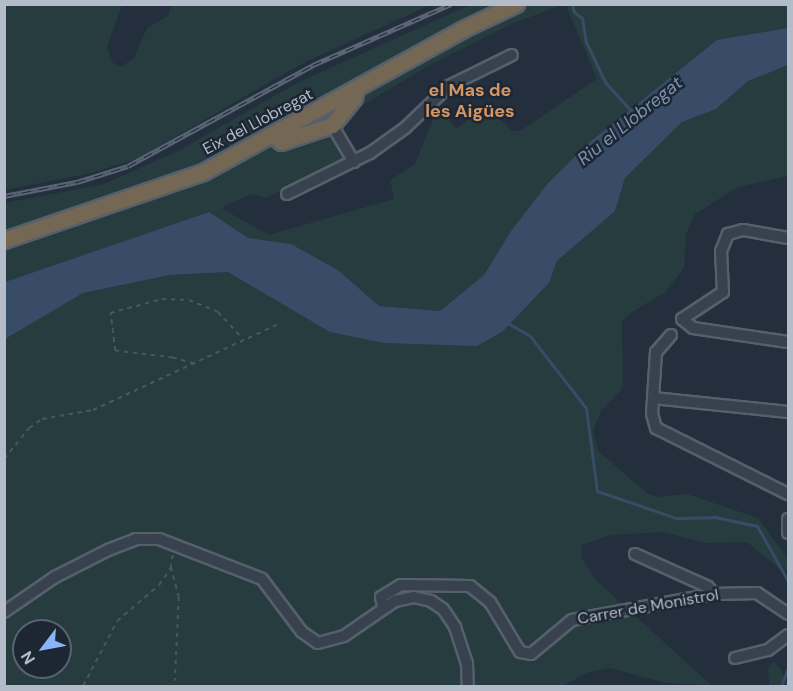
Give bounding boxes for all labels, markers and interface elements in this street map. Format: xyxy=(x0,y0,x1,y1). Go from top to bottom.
water label: Riu el Llobregat xyxy=(573,72,687,170)
district label: el Mas de les Aigües xyxy=(425,80,515,122)
street label: Eix del Llobregat xyxy=(200,85,316,159)
street label: Carrer de Monistrol xyxy=(576,585,720,629)
north arrow xyxy=(12,619,72,679)
text: N xyxy=(16,647,40,668)

